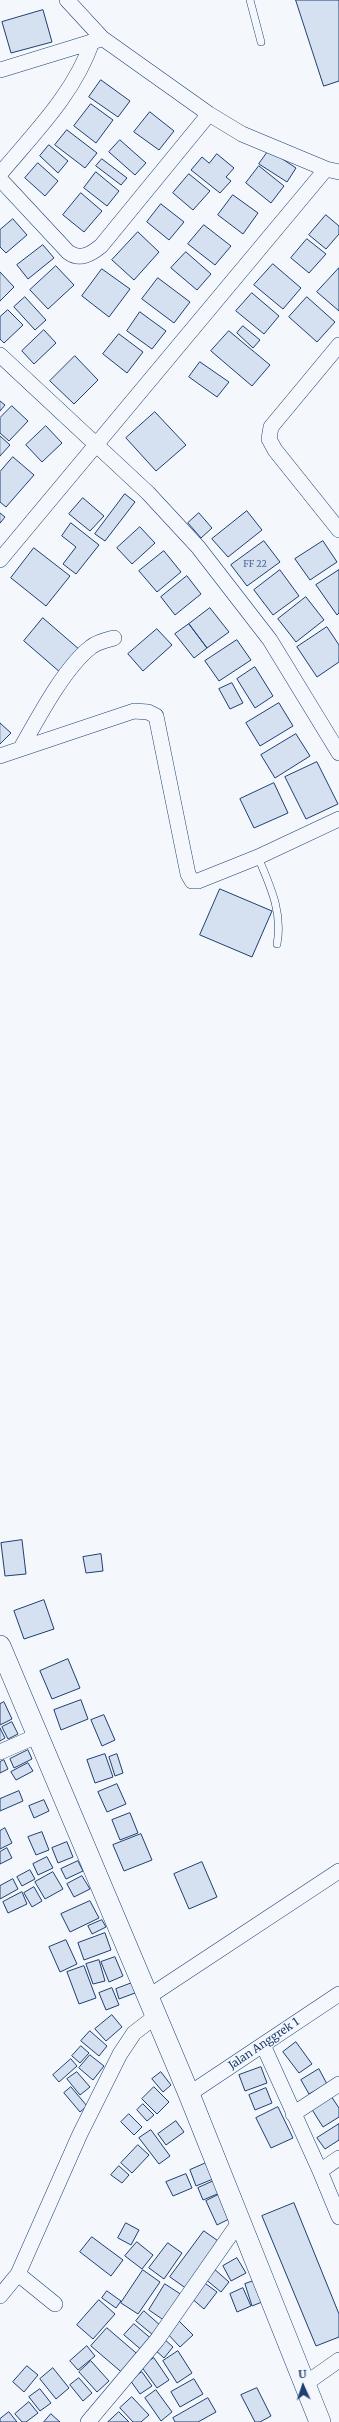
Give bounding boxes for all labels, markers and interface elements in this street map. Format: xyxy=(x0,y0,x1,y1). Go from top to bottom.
house number: FF 22 xyxy=(243,559,267,569)
street label: Jalan Anggrek 1 xyxy=(226,2016,302,2072)
north arrow xyxy=(283,2366,323,2406)
text: U xyxy=(298,2367,307,2381)

